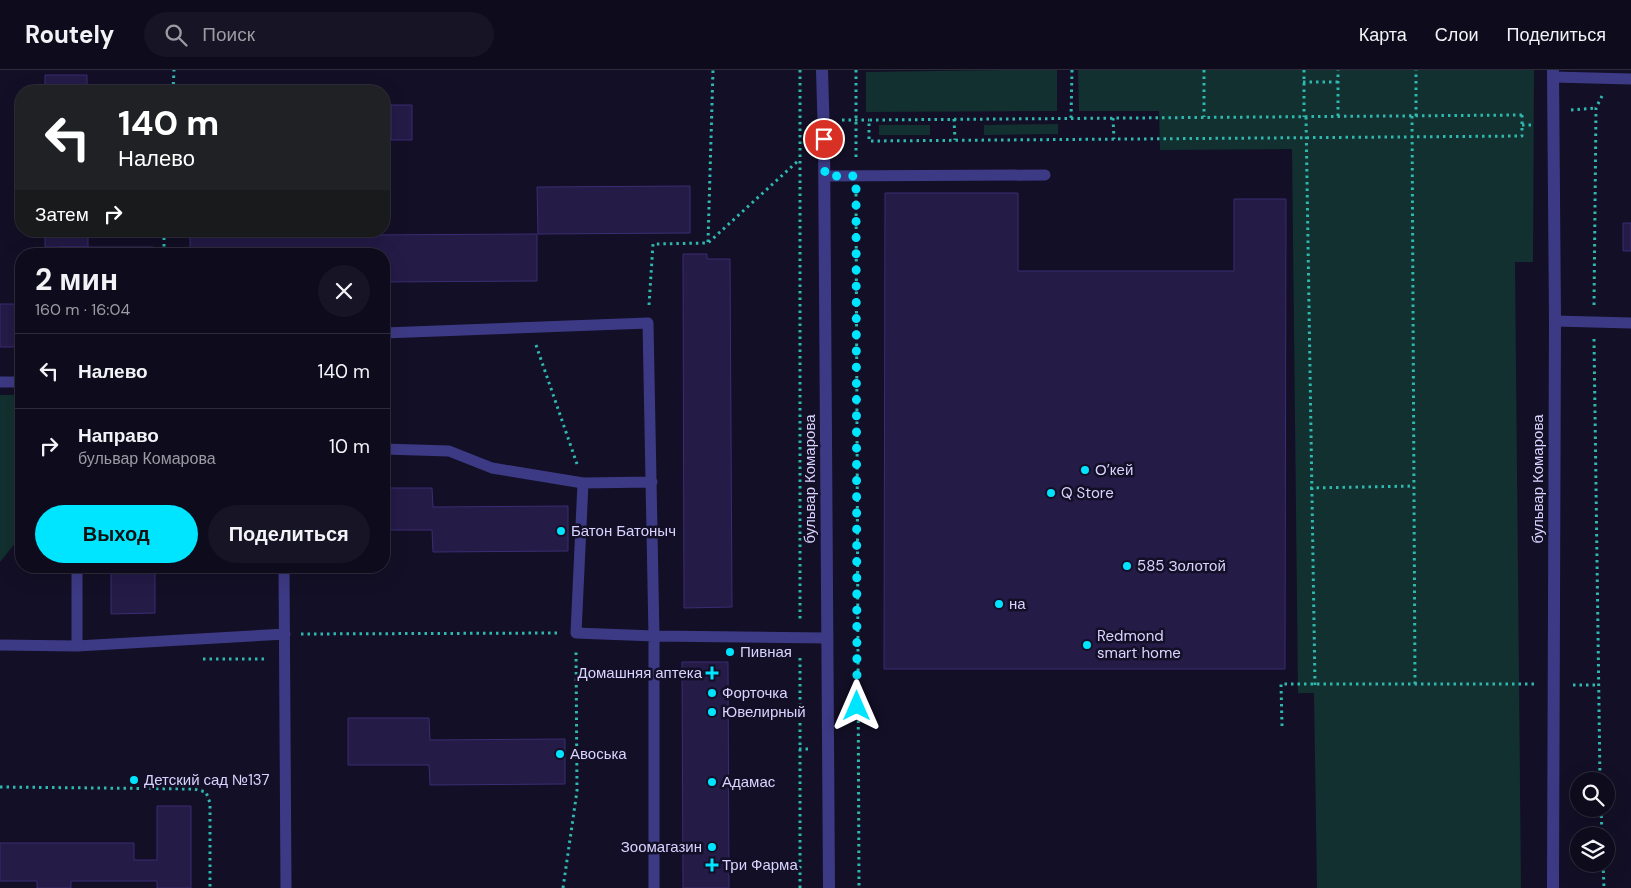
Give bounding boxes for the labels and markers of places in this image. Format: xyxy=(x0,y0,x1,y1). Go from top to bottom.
pin xyxy=(803,118,845,160)
place label: О’кей xyxy=(1095,460,1133,480)
marker: О’кей xyxy=(1079,464,1091,476)
place label: Q Store xyxy=(1061,483,1114,503)
marker: Q Store xyxy=(1045,487,1057,499)
place label: Батон Батоныч xyxy=(571,521,676,541)
marker: Батон Батоныч xyxy=(555,525,567,537)
place label: 585 Золотой xyxy=(1137,556,1226,576)
marker: 585 Золотой xyxy=(1121,560,1133,572)
place label: на xyxy=(1009,594,1026,614)
marker: на xyxy=(993,598,1005,610)
place label: Redmond smart home xyxy=(1097,626,1181,663)
marker: Redmond smart home xyxy=(1081,639,1093,651)
place label: Пивная xyxy=(740,642,792,662)
marker: Пивная xyxy=(724,646,736,658)
place label: Домашняя аптека xyxy=(577,663,703,683)
marker: Домашняя аптека xyxy=(706,667,718,679)
place label: Форточка xyxy=(722,683,788,703)
marker: Форточка xyxy=(706,687,718,699)
place label: Ювелирный xyxy=(722,702,806,722)
marker: Ювелирный xyxy=(706,706,718,718)
place label: Авоська xyxy=(570,744,627,764)
marker: Авоська xyxy=(554,748,566,760)
place label: Детский сад №137 xyxy=(144,770,270,790)
place label: Адамас xyxy=(722,772,776,792)
marker: Детский сад №137 xyxy=(128,774,140,786)
marker: Адамас xyxy=(706,776,718,788)
place label: Зоомагазин xyxy=(621,837,702,857)
marker: Зоомагазин xyxy=(706,841,718,853)
place label: Три Фарма xyxy=(722,855,798,875)
marker: Три Фарма xyxy=(706,859,718,871)

